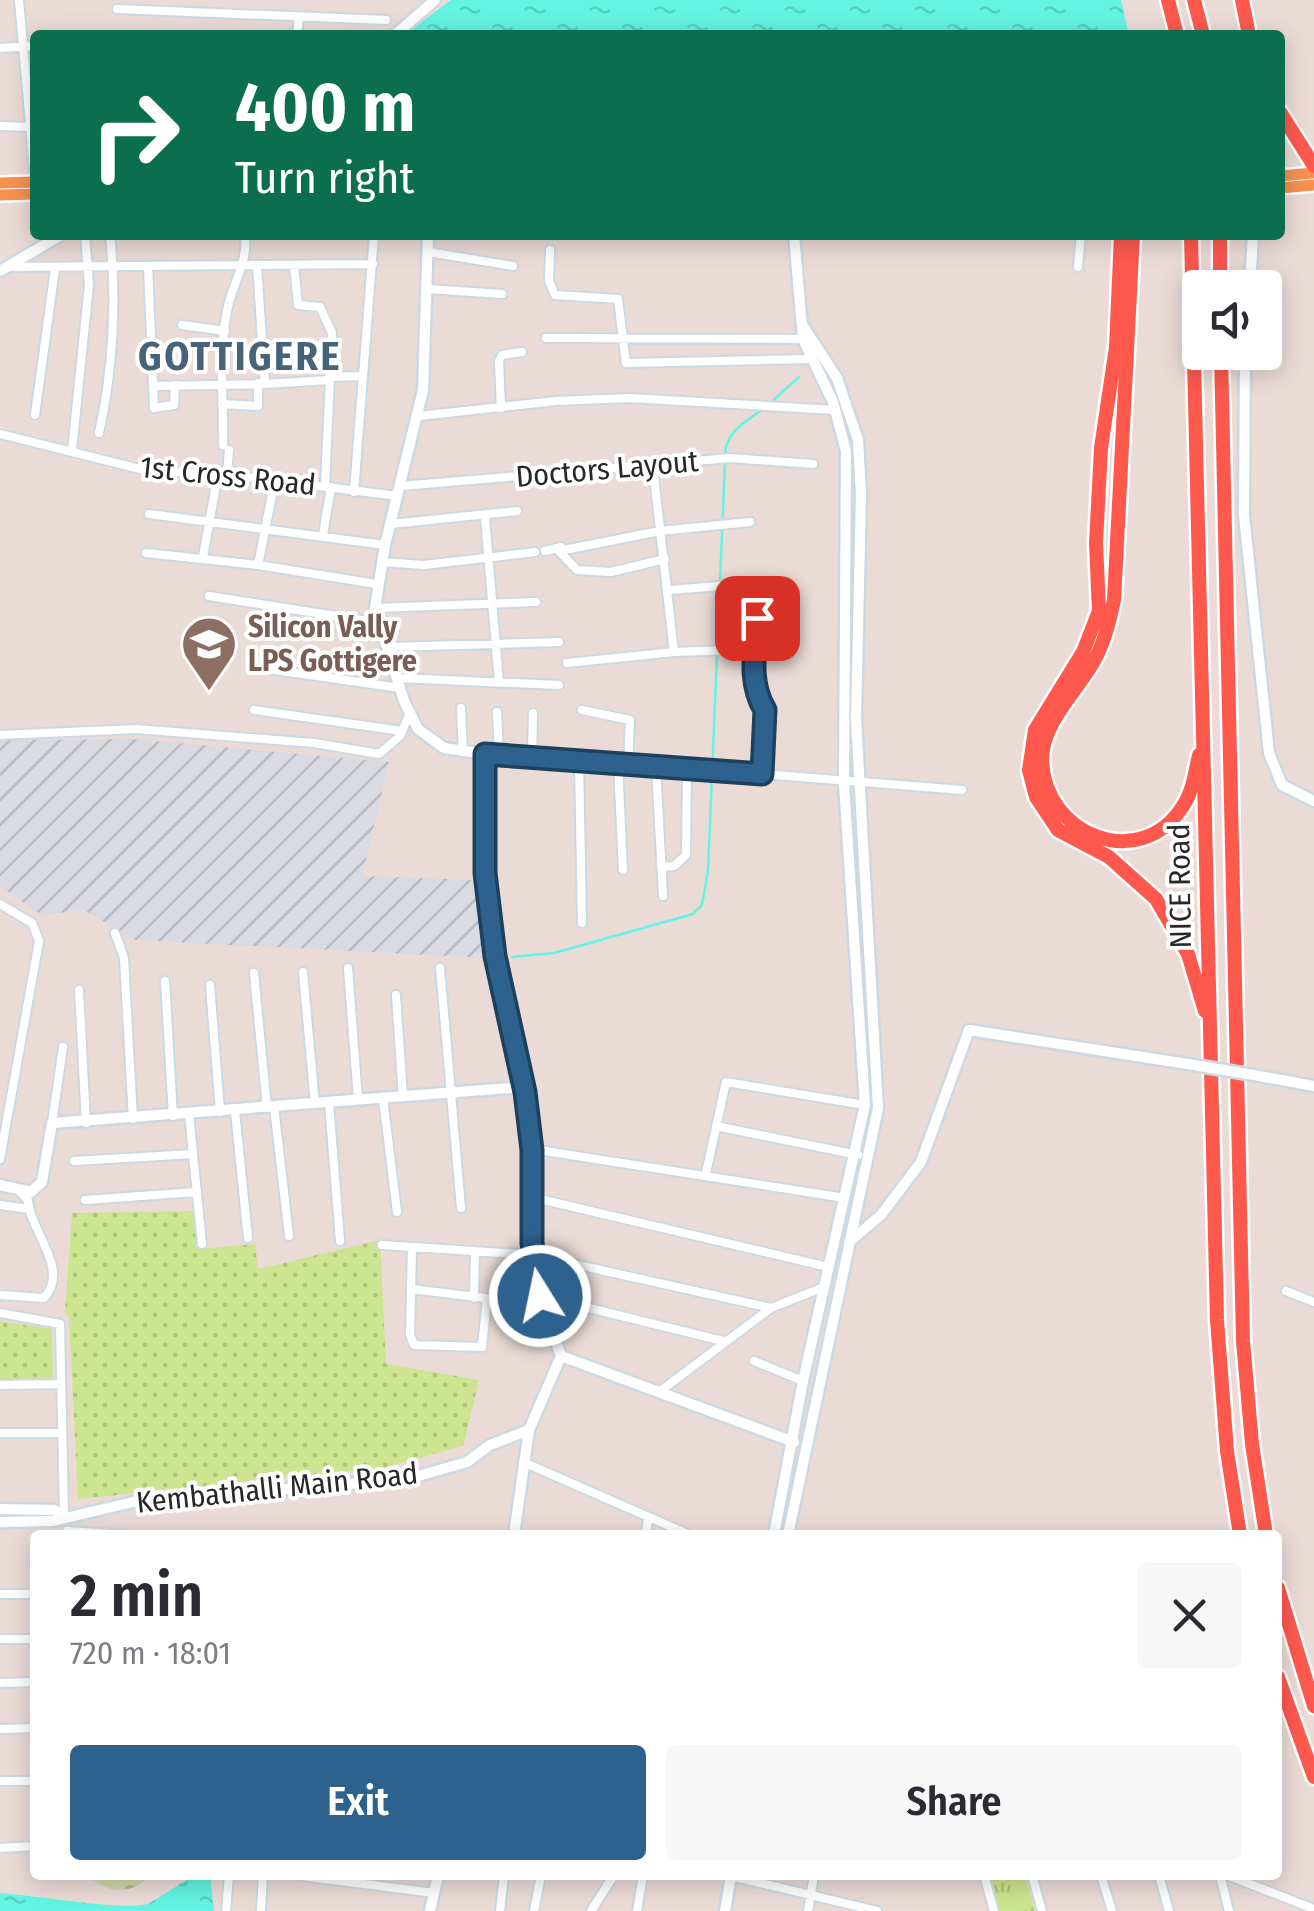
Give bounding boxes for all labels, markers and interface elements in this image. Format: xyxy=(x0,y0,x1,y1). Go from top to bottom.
text: 400 m xyxy=(235,66,415,150)
icon: right xyxy=(70,70,200,200)
text: Turn right xyxy=(235,151,414,205)
map controls xyxy=(1182,270,1282,370)
button: sound xyxy=(1182,270,1282,370)
district label: GOTTIGERE xyxy=(138,333,342,381)
street label: Doctors Layout xyxy=(514,443,700,495)
street label: 1st Cross Road xyxy=(139,449,317,503)
pin xyxy=(715,576,800,661)
icon: arrive xyxy=(730,591,785,646)
place label: Silicon Vally LPS Gottigere xyxy=(248,609,417,679)
school or university icon: Silicon Vally LPS Gottigere xyxy=(179,614,239,693)
street label: NICE Road xyxy=(1161,823,1199,949)
position arrow xyxy=(488,1244,592,1348)
street label: Kembathalli Main Road xyxy=(134,1455,420,1521)
text: 2 min xyxy=(70,1560,203,1632)
button: close xyxy=(1137,1563,1242,1668)
text: 720 m · 18:01 xyxy=(70,1634,231,1672)
button: Exit xyxy=(70,1745,646,1860)
button: Share xyxy=(666,1745,1242,1860)

